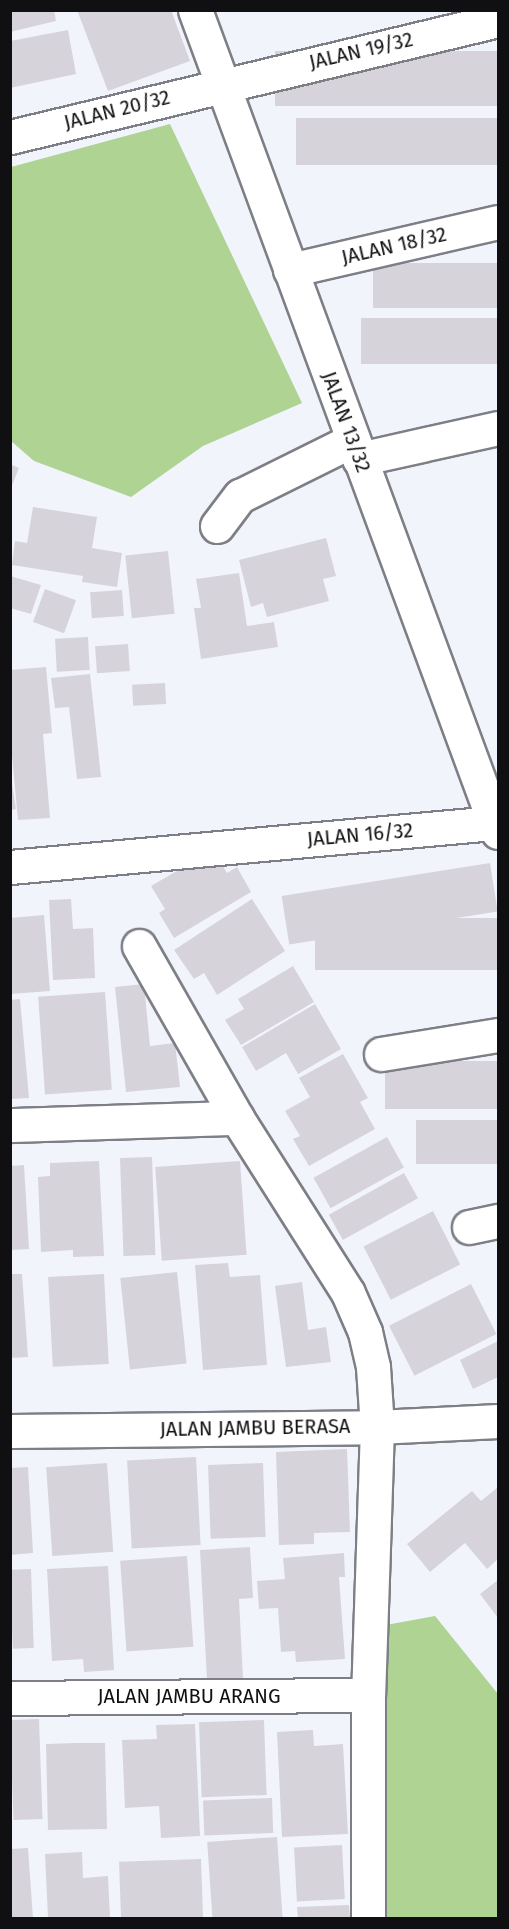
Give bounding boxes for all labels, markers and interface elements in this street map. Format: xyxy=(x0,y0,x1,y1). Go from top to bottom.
street label: JALAN 19/32 xyxy=(307,27,415,75)
street label: JALAN 20/32 xyxy=(61,85,173,135)
street label: JALAN 18/32 xyxy=(339,222,449,270)
street label: JALAN 13/32 xyxy=(317,368,375,476)
street label: JALAN 16/32 xyxy=(306,818,414,852)
street label: JALAN JAMBU BERASA xyxy=(160,1414,350,1442)
street label: JALAN JAMBU ARANG xyxy=(97,1684,281,1708)

